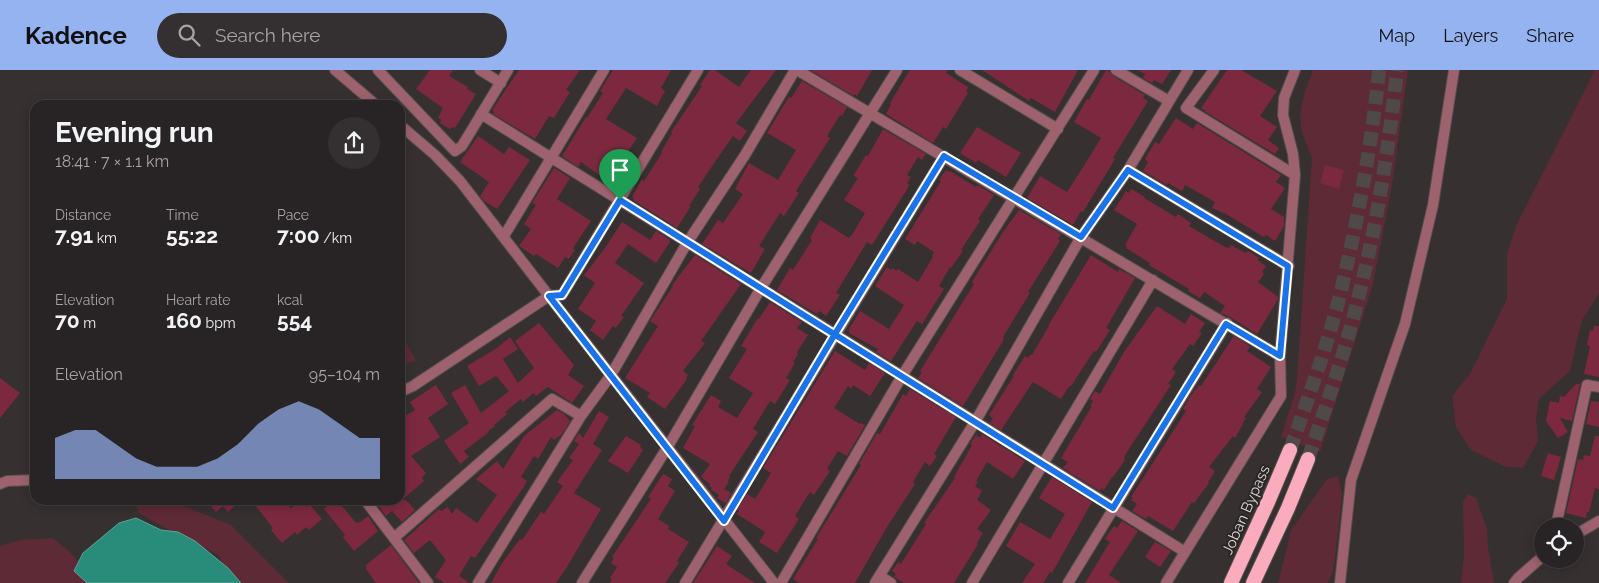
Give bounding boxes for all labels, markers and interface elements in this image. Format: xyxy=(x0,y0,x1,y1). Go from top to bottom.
search box xyxy=(157,13,507,58)
text: Kadence xyxy=(25,21,127,50)
icon: search xyxy=(175,21,203,49)
text: Search here xyxy=(215,24,320,46)
text: Map xyxy=(1379,25,1415,46)
text: Layers xyxy=(1443,25,1498,46)
text: Share xyxy=(1526,25,1574,46)
text: Evening run xyxy=(55,116,214,149)
button: share xyxy=(328,117,380,169)
pin xyxy=(599,149,641,200)
text: 18:41 · 7 × 1.1 km xyxy=(55,152,169,171)
icon: arrive xyxy=(606,156,634,184)
text: Distance xyxy=(55,207,111,223)
text: Time xyxy=(166,207,199,223)
text: Pace xyxy=(277,207,309,223)
text: 7.91 xyxy=(55,223,93,248)
text: 55:22 xyxy=(166,223,218,248)
text: 7:00 xyxy=(277,223,320,248)
text: km xyxy=(93,230,117,246)
text: /km xyxy=(320,230,352,246)
text: Elevation xyxy=(55,292,114,308)
text: Heart rate xyxy=(166,292,230,308)
text: kcal xyxy=(277,292,303,308)
text: 70 xyxy=(55,308,80,333)
text: 160 xyxy=(166,308,202,333)
text: 554 xyxy=(277,308,312,333)
text: m xyxy=(80,315,96,331)
text: bpm xyxy=(202,315,236,331)
text: Elevation xyxy=(55,365,123,384)
text: 95–104 m xyxy=(309,365,380,384)
street label: Joban Bypass xyxy=(1218,463,1274,557)
map controls xyxy=(1534,518,1584,568)
button: locate xyxy=(1534,518,1584,568)

